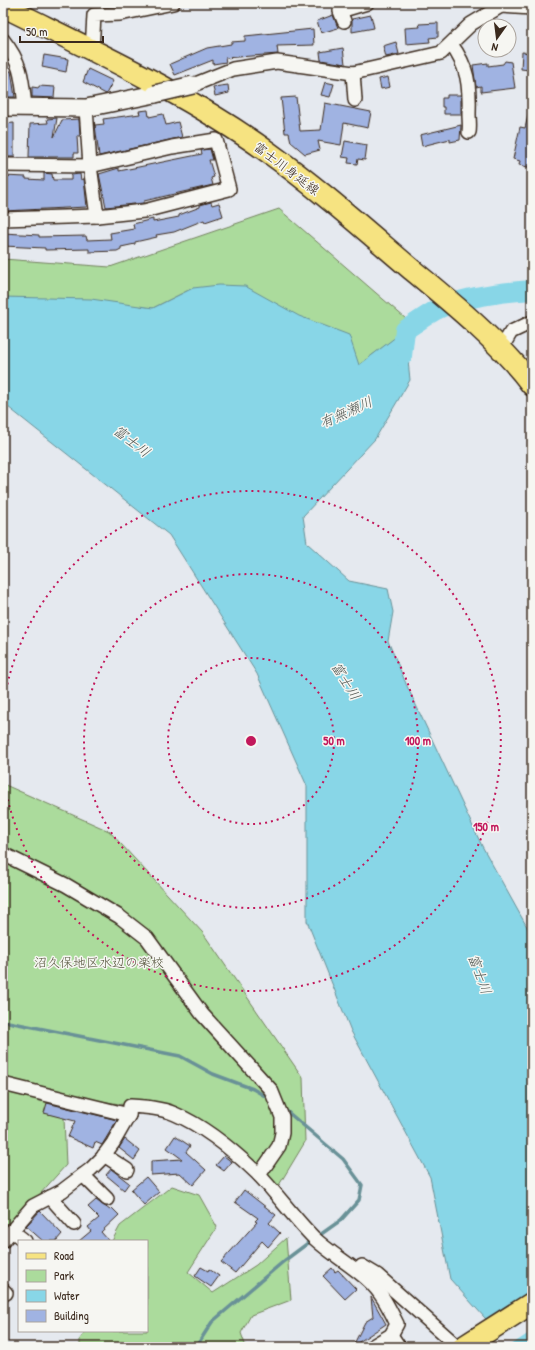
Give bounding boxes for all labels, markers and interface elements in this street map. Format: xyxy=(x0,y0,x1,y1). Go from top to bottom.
scale bar xyxy=(20,18,103,44)
north arrow xyxy=(477,18,517,58)
text: 50 m xyxy=(26,23,47,40)
text: N xyxy=(490,40,499,55)
street label: 富士川身延線 xyxy=(250,137,324,199)
water label: 有無瀬川 xyxy=(316,391,375,432)
water label: 富士川 xyxy=(110,420,155,461)
water label: 富士川 xyxy=(327,658,366,704)
text: 50 m xyxy=(323,732,345,749)
text: 100 m xyxy=(405,732,431,749)
centre of rings xyxy=(244,734,258,748)
text: 150 m xyxy=(473,818,499,835)
water label: 富士川 xyxy=(464,951,497,997)
park label: 沼久保地区水辺の楽校 xyxy=(34,953,164,971)
legend xyxy=(18,1240,148,1332)
text: Road xyxy=(54,1247,74,1264)
text: Park xyxy=(54,1267,74,1284)
text: Water xyxy=(54,1287,80,1304)
text: Building xyxy=(54,1307,89,1324)

